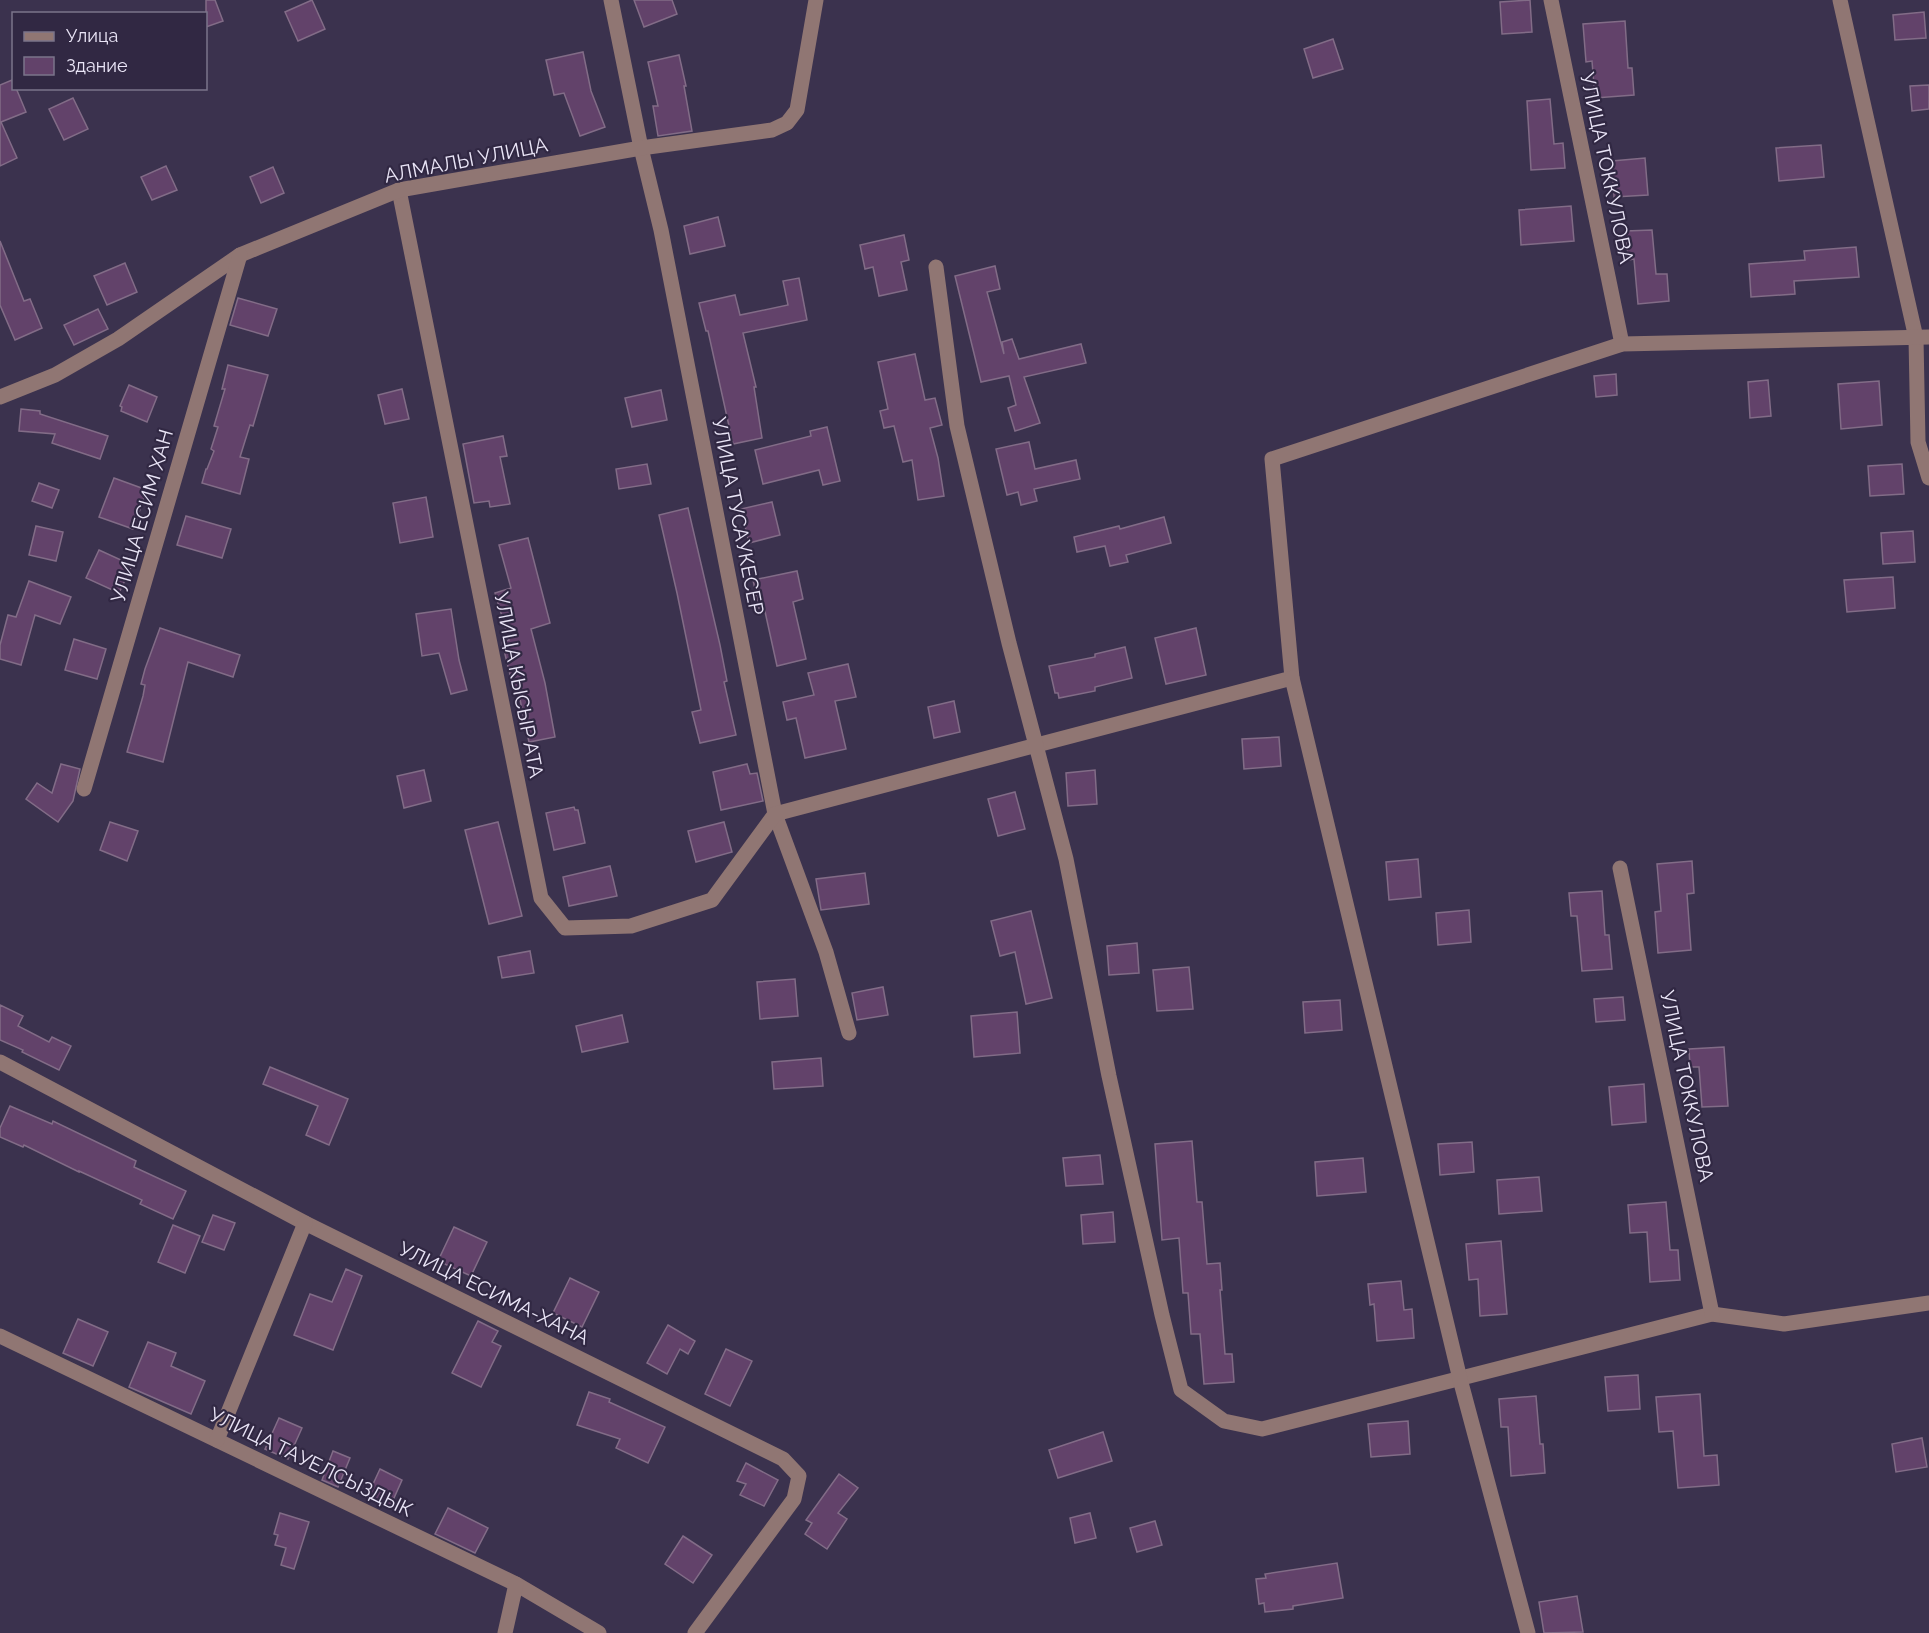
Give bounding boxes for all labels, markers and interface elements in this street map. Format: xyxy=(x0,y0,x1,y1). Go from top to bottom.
legend xyxy=(12,12,207,90)
text: Улица xyxy=(66,25,118,46)
text: Здание xyxy=(66,55,128,76)
street label: УЛИЦА ТОККУЛОВА xyxy=(1575,70,1639,266)
street label: АЛМАЛЫ УЛИЦА xyxy=(382,132,550,188)
street label: УЛИЦА ТУСАУКЕСЕР xyxy=(707,415,769,617)
street label: УЛИЦА ЕСИМ ХАН xyxy=(106,427,178,605)
street label: УЛИЦА КЫСЫР АТА xyxy=(489,590,549,780)
street label: УЛИЦА ТОККУЛОВА xyxy=(1655,988,1719,1184)
street label: УЛИЦА ЕСИМА-ХАНА xyxy=(395,1236,594,1350)
street label: УЛИЦА ТАУЕЛСЫЗДЫК xyxy=(205,1402,417,1522)

